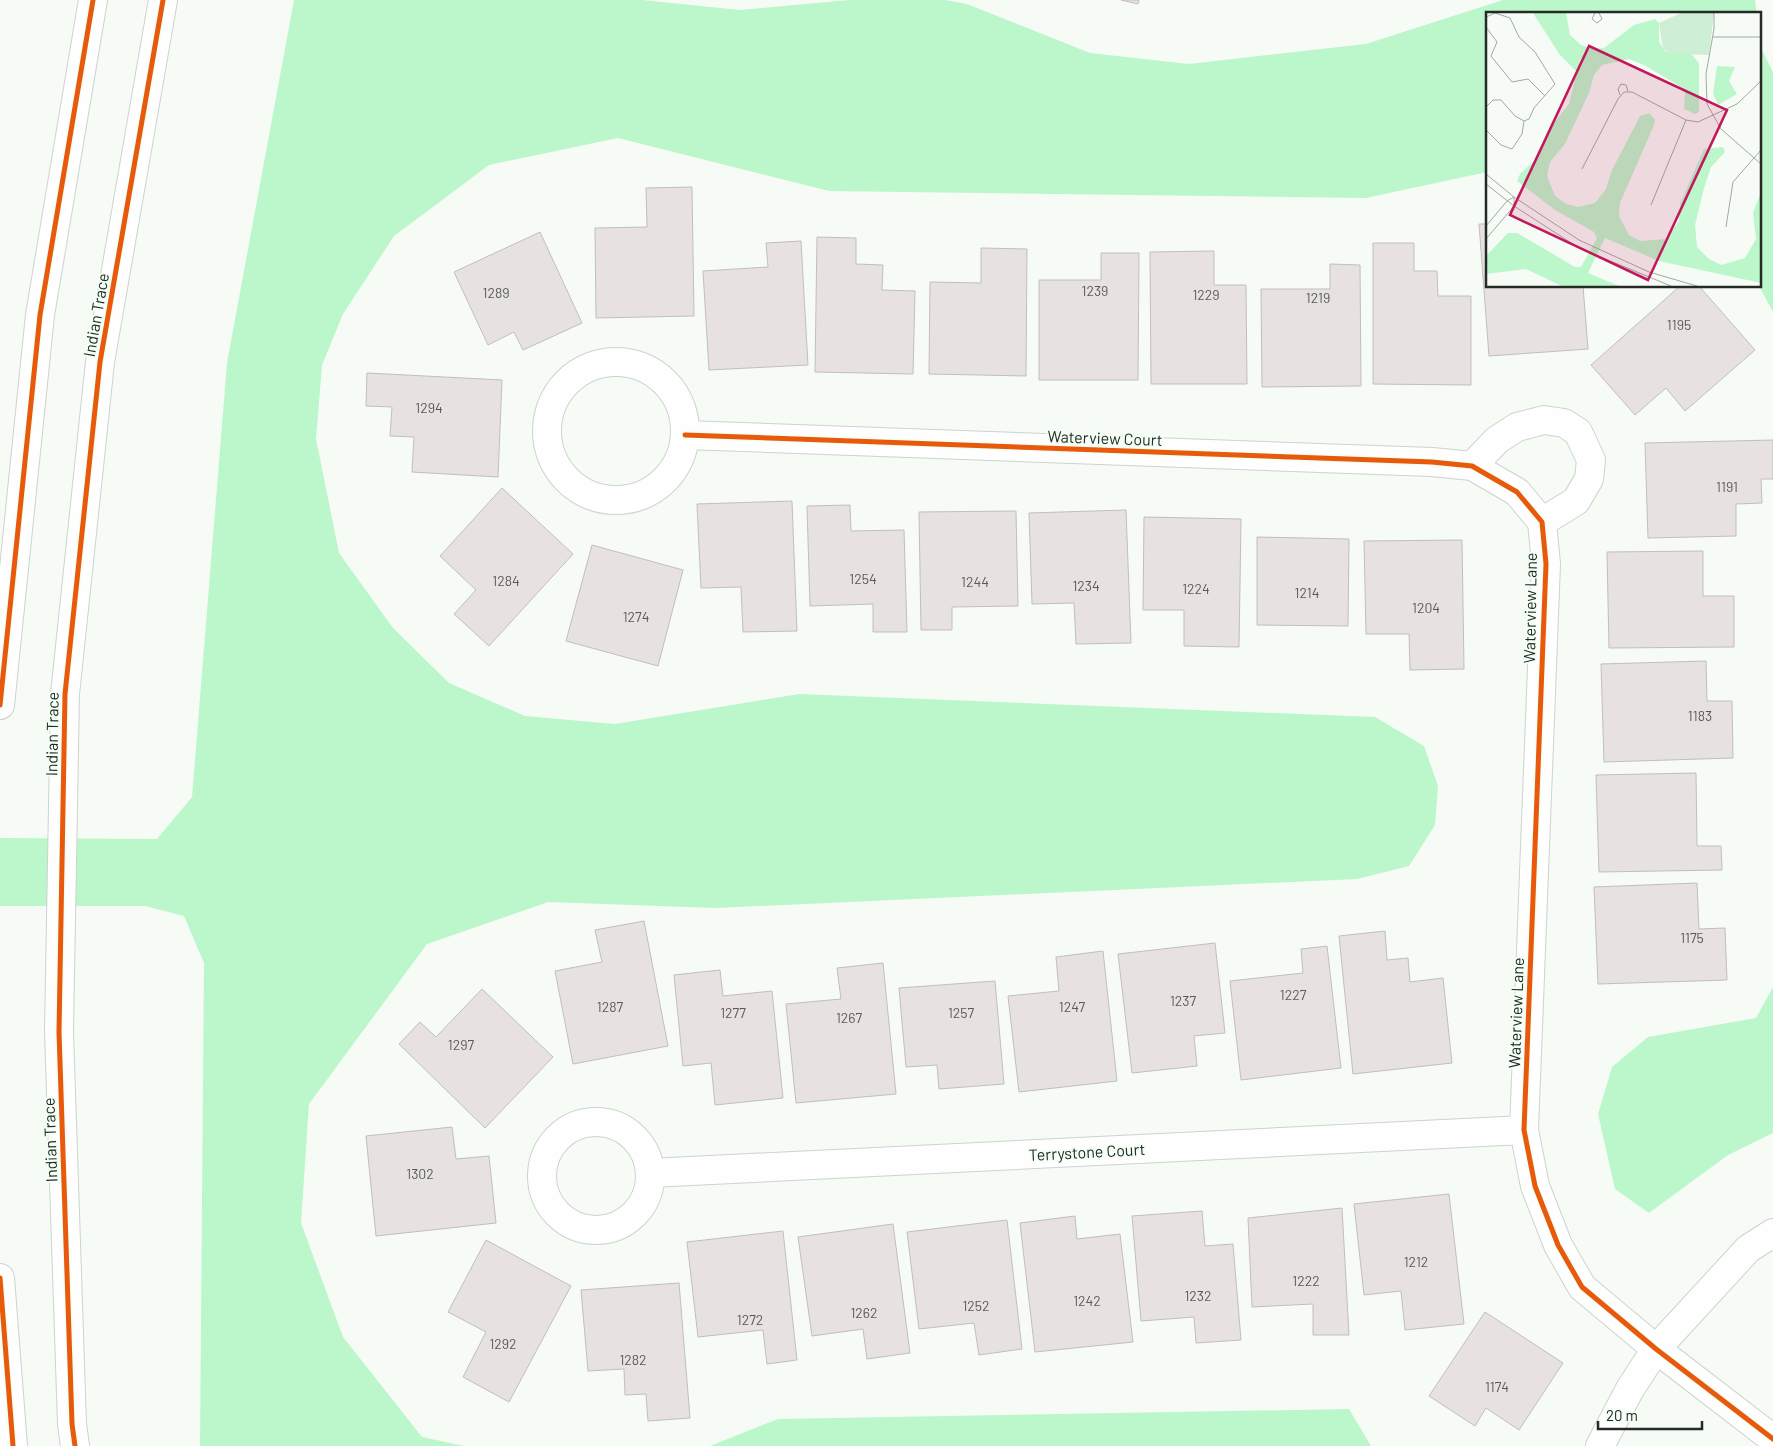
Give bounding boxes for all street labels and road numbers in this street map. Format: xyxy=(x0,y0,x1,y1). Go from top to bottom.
street label: Indian Trace xyxy=(79,272,112,358)
street label: Waterview Court xyxy=(1047,426,1163,449)
street label: Waterview Lane xyxy=(1519,552,1540,664)
street label: Indian Trace xyxy=(41,692,62,776)
street label: Waterview Lane xyxy=(1504,957,1527,1069)
street label: Indian Trace xyxy=(39,1097,60,1183)
street label: Terrystone Court xyxy=(1028,1139,1146,1164)

